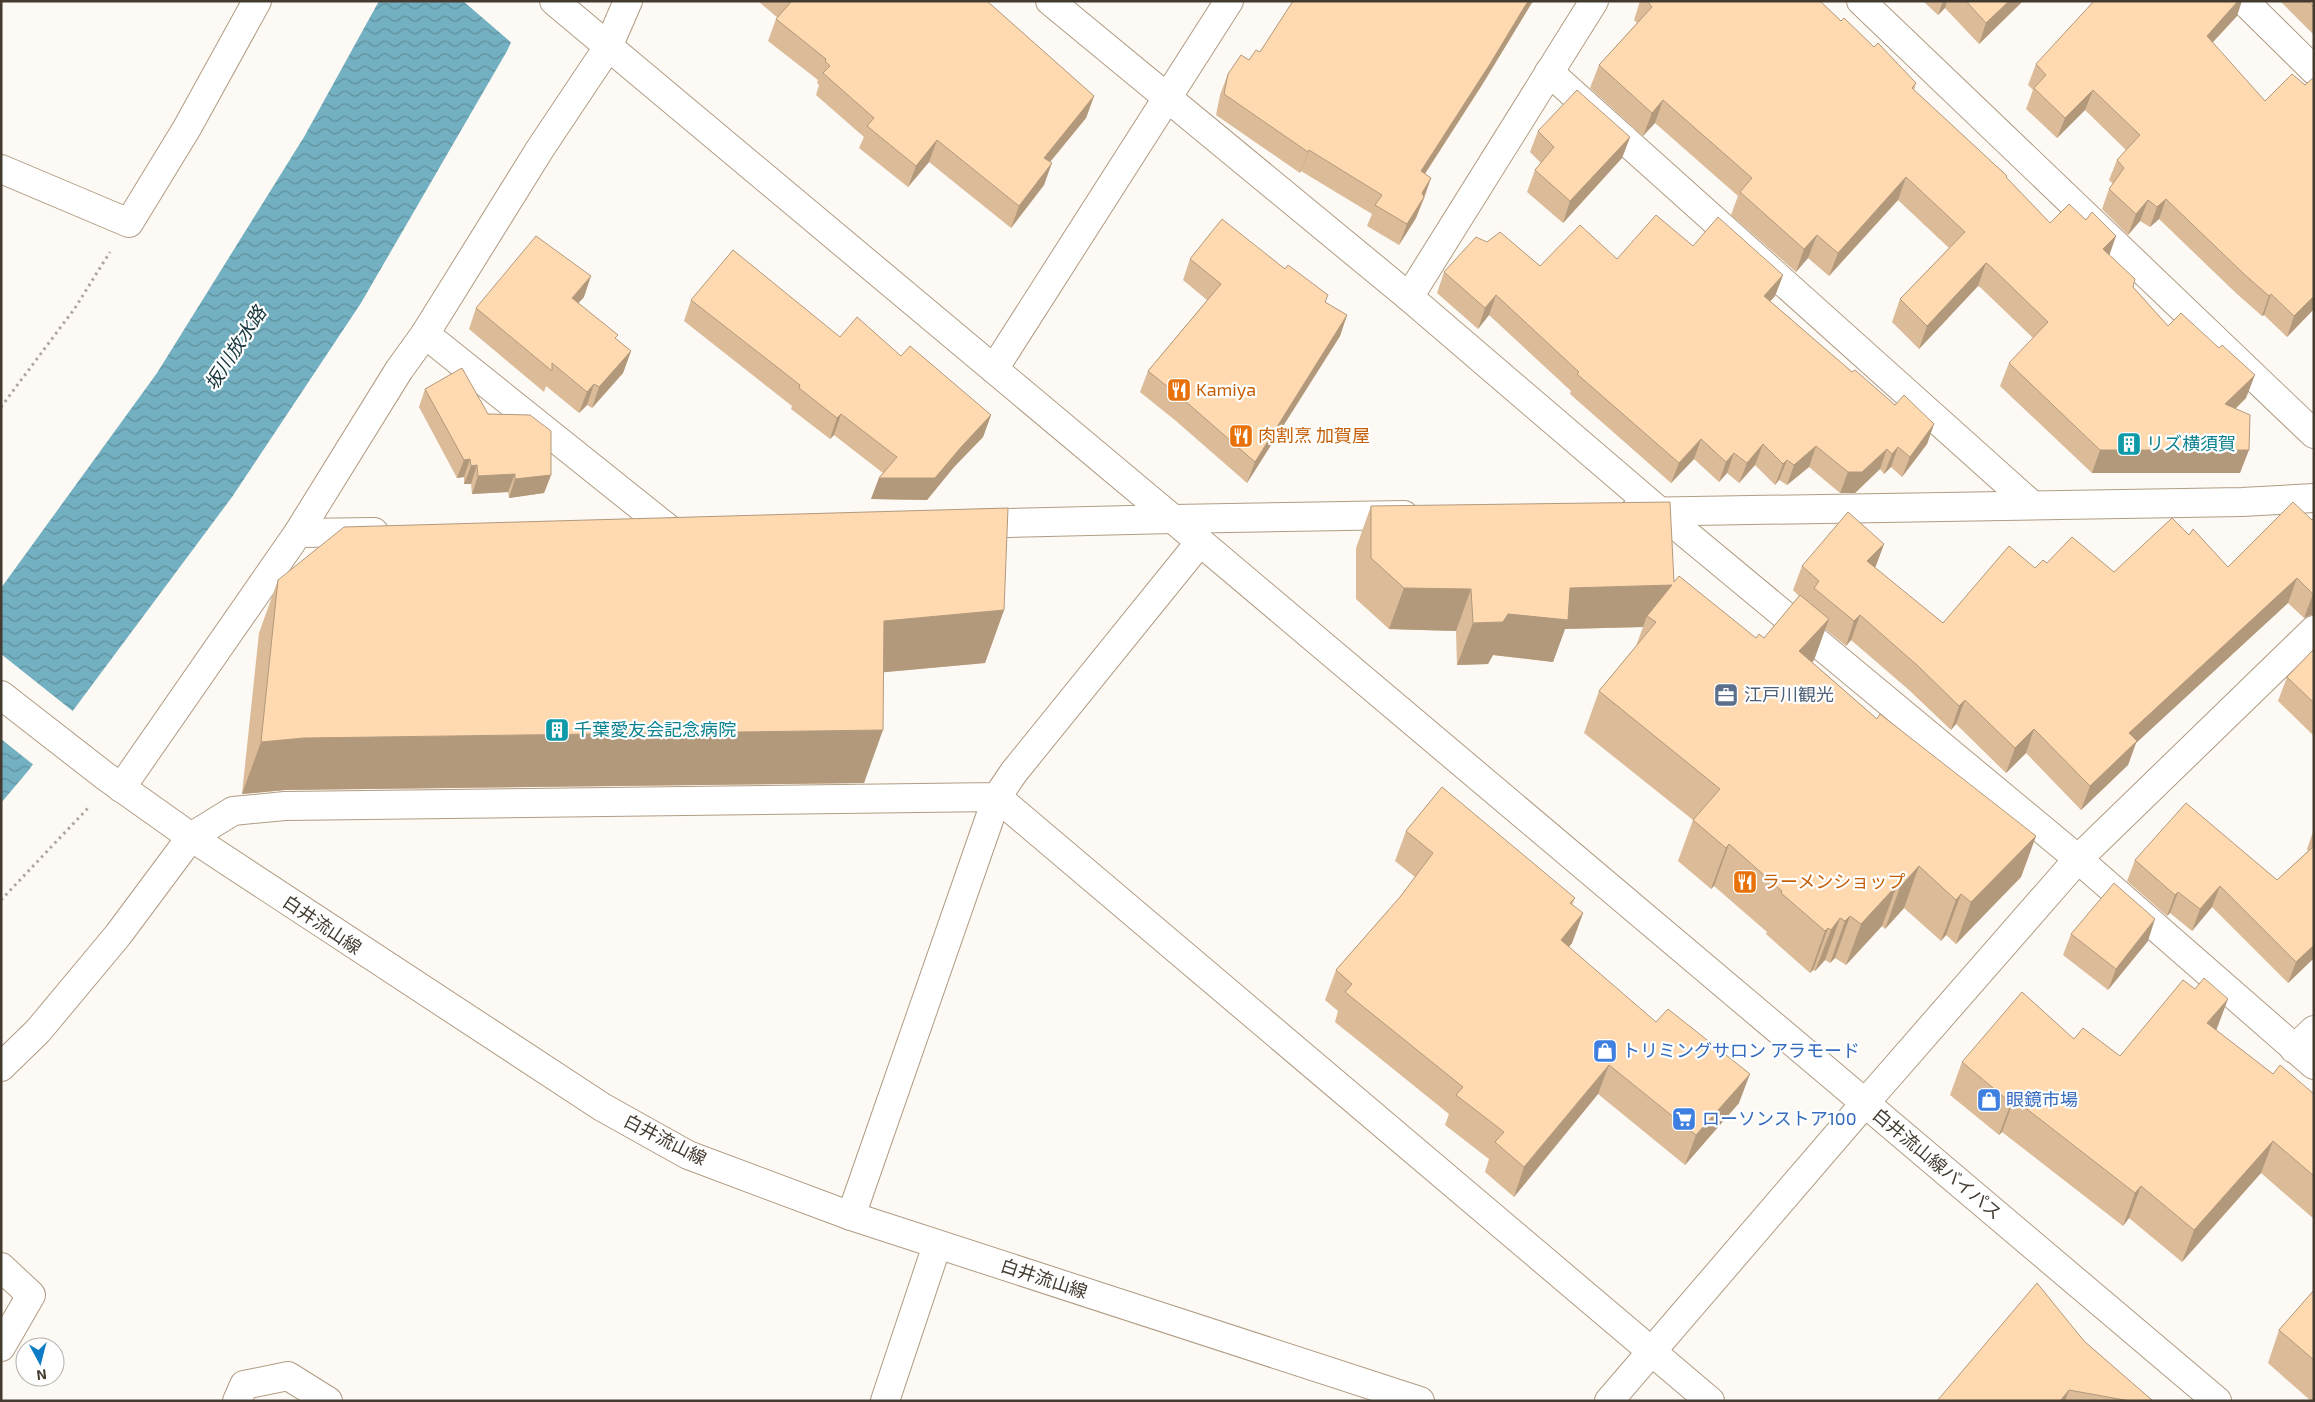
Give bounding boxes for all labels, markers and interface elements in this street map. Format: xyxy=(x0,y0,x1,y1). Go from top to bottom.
water label: 坂川放水路 xyxy=(199,300,271,394)
restaurant icon: Kamiya xyxy=(1166,377,1192,403)
place label: Kamiya xyxy=(1196,378,1256,400)
restaurant icon: 肉割烹 加賀屋 xyxy=(1228,423,1254,449)
place label: 肉割烹 加賀屋 xyxy=(1258,424,1370,446)
building icon: リズ横須賀 xyxy=(2116,431,2142,457)
place label: リズ横須賀 xyxy=(2146,432,2236,454)
office icon: 江戸川観光 xyxy=(1713,682,1739,708)
place label: 江戸川観光 xyxy=(1744,683,1834,705)
building icon: 千葉愛友会記念病院 xyxy=(544,717,570,743)
place label: 千葉愛友会記念病院 xyxy=(574,718,736,740)
restaurant icon: ラーメンショップ xyxy=(1732,869,1758,895)
place label: ラーメンショップ xyxy=(1762,870,1905,892)
street label: 白井流山線 xyxy=(279,890,366,958)
shop icon: トリミングサロン アラモード xyxy=(1592,1038,1618,1064)
place label: トリミングサロン アラモード xyxy=(1622,1039,1860,1061)
shop icon: 眼鏡市場 xyxy=(1976,1087,2002,1113)
place label: 眼鏡市場 xyxy=(2006,1088,2078,1110)
street label: 白井流山線バイパス xyxy=(1869,1103,2007,1224)
supermarket icon: ローソンストア100 xyxy=(1671,1106,1697,1132)
place label: ローソンストア100 xyxy=(1702,1107,1857,1129)
street label: 白井流山線 xyxy=(620,1109,711,1169)
street label: 白井流山線 xyxy=(998,1254,1091,1302)
north arrow xyxy=(15,1337,65,1387)
text: N xyxy=(36,1366,48,1384)

